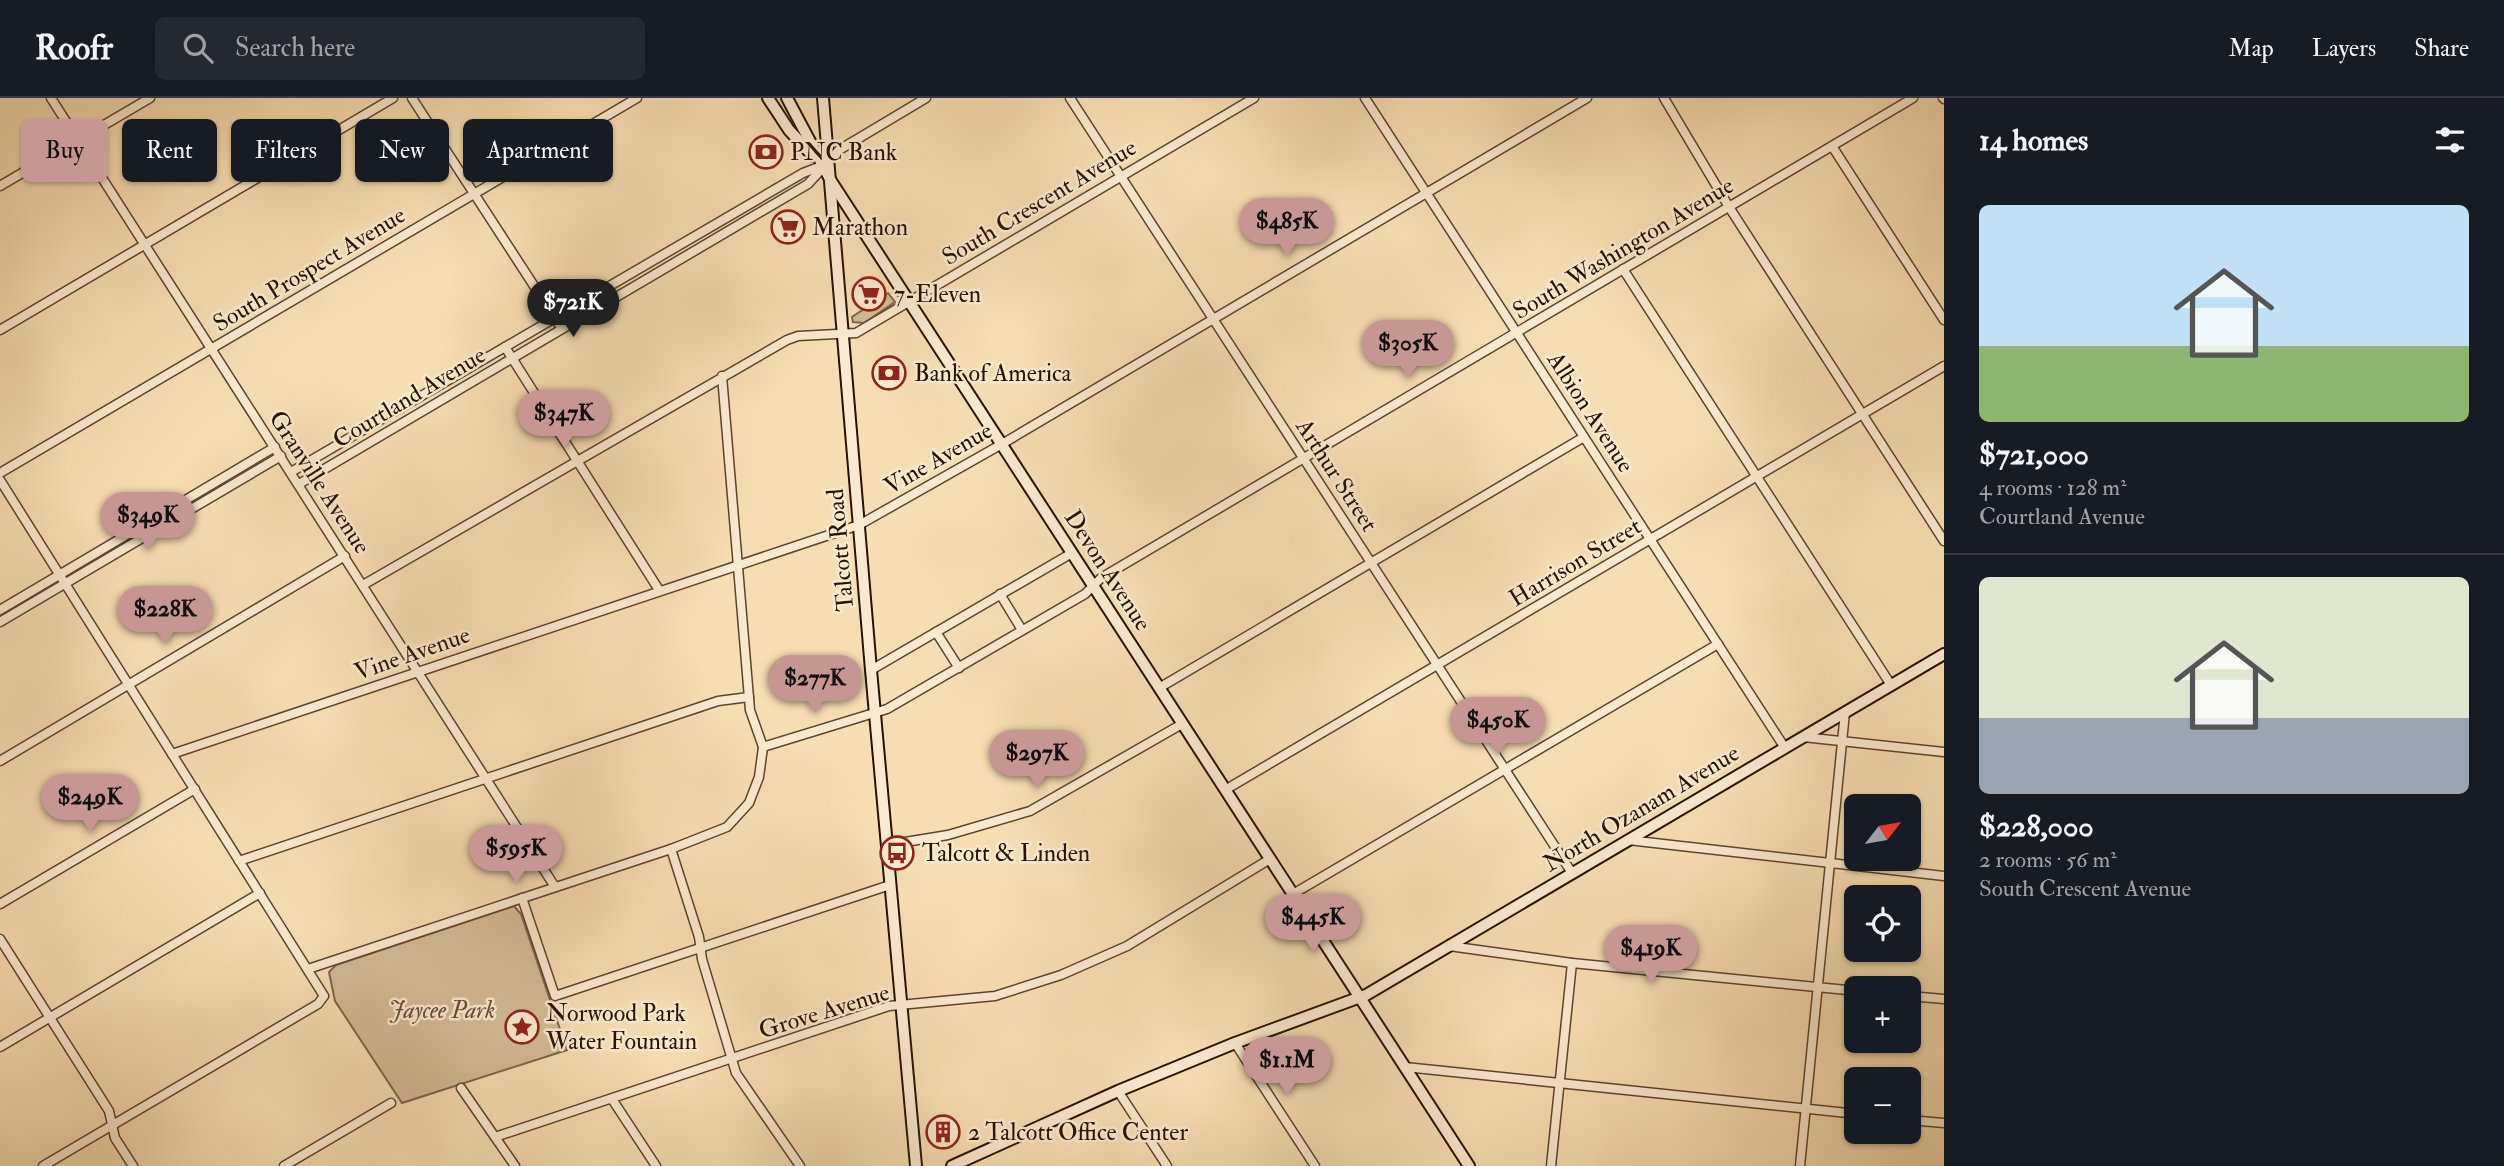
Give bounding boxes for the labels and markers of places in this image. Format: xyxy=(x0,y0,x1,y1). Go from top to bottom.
bank icon: PNC Bank xyxy=(747,133,785,171)
place label: PNC Bank xyxy=(790,137,898,168)
pin: $485K xyxy=(1238,198,1336,258)
supermarket icon: Marathon xyxy=(769,208,807,246)
place label: Marathon xyxy=(812,212,908,243)
supermarket icon: 7-Eleven xyxy=(850,275,888,313)
place label: 7-Eleven xyxy=(894,279,981,310)
pin: $721K xyxy=(524,280,622,339)
pin: $305K xyxy=(1359,320,1457,380)
bank icon: Bank of America xyxy=(870,354,908,392)
place label: Bank of America xyxy=(914,358,1073,389)
pin: $347K xyxy=(515,390,613,450)
pin: $349K xyxy=(99,492,197,552)
pin: $228K xyxy=(116,587,214,646)
pin: $277K xyxy=(766,656,864,715)
pin: $450K xyxy=(1449,698,1547,757)
pin: $297K xyxy=(988,730,1086,790)
pin: $249K xyxy=(41,774,139,834)
pin: $595K xyxy=(467,826,565,885)
bus stop icon: Talcott & Linden xyxy=(878,834,916,872)
place label: Talcott & Linden xyxy=(922,838,1090,869)
pin: $445K xyxy=(1264,894,1362,954)
pin: $419K xyxy=(1602,926,1700,985)
place label: Norwood Park Water Fountain xyxy=(545,998,697,1057)
place icon: Norwood Park Water Fountain xyxy=(503,1008,541,1046)
pin: $1.1M xyxy=(1238,1038,1336,1097)
building icon: 2 Talcott Office Center xyxy=(924,1113,962,1151)
place label: 2 Talcott Office Center xyxy=(968,1117,1188,1148)

